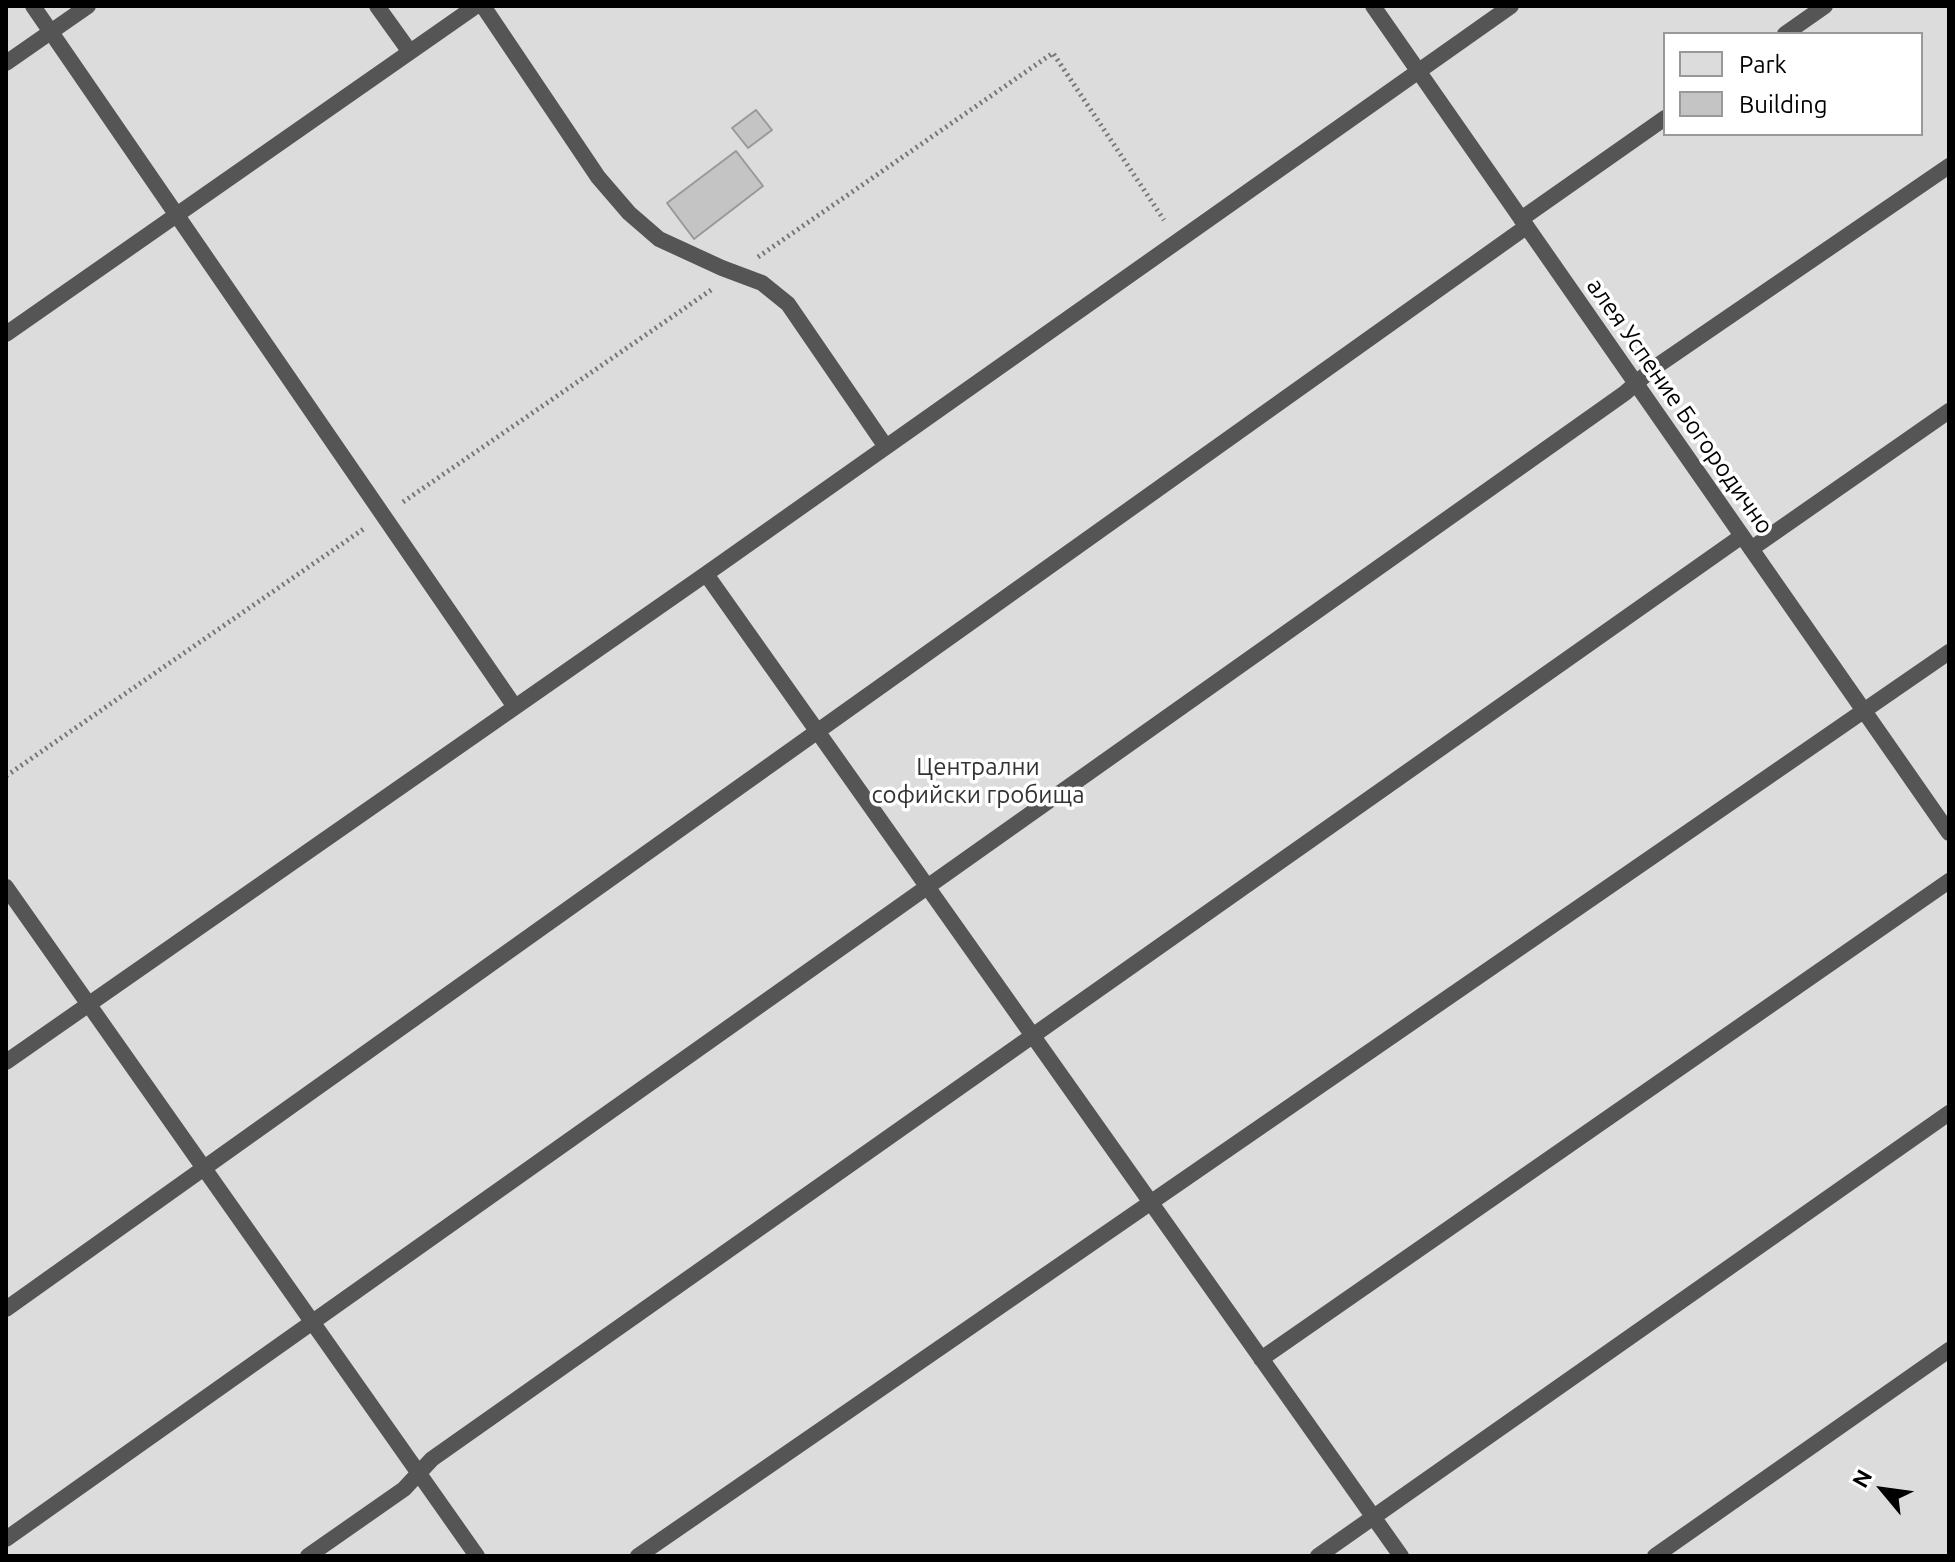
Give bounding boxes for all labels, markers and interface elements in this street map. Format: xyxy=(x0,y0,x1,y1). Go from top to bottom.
legend xyxy=(1663,32,1923,136)
text: Park xyxy=(1739,51,1787,78)
text: Building xyxy=(1739,91,1827,118)
street label: алея Успение Богородично xyxy=(1581,273,1779,539)
park label: Централни софийски гробища xyxy=(872,753,1084,809)
north arrow xyxy=(1843,1450,1923,1530)
text: N xyxy=(1847,1465,1876,1491)

